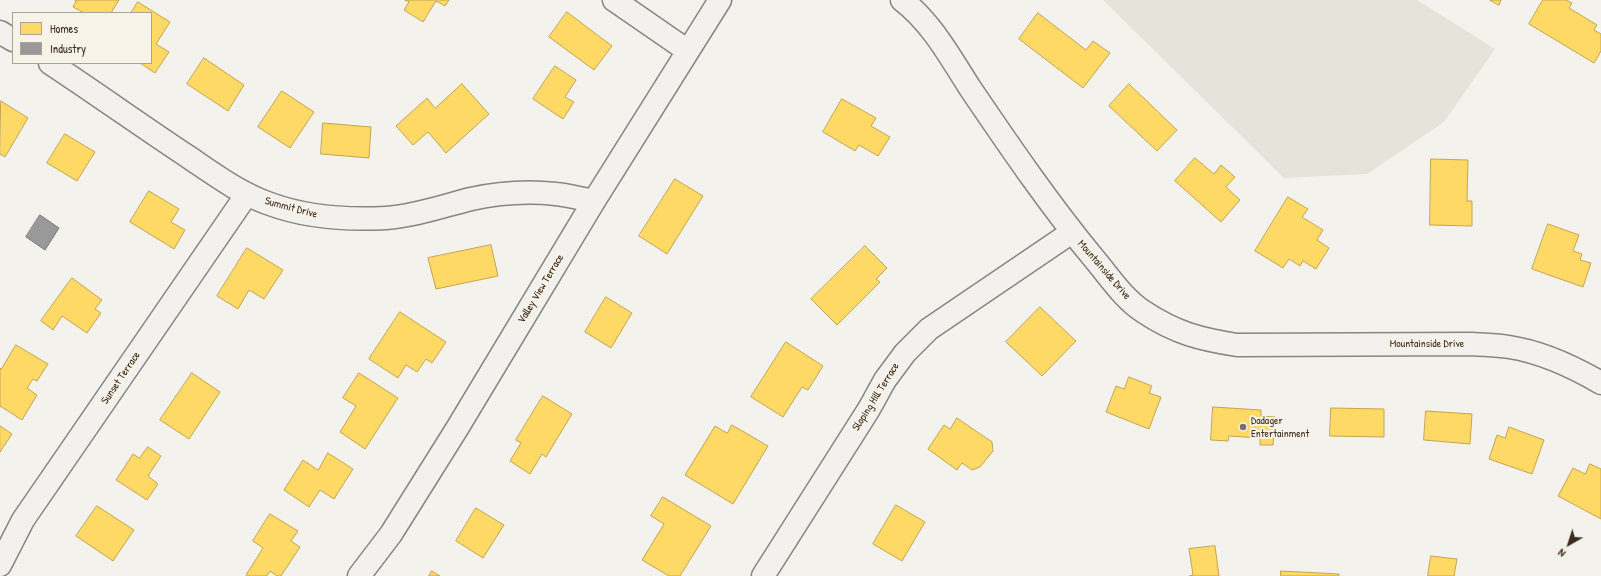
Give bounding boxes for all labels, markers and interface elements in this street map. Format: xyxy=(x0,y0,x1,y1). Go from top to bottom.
legend xyxy=(12,12,152,64)
text: Homes xyxy=(50,20,78,37)
text: Industry xyxy=(50,40,86,57)
street label: Summit Drive xyxy=(263,195,319,221)
street label: Mountainside Drive xyxy=(1075,238,1133,302)
street label: Valley View Terrace xyxy=(515,252,567,326)
street label: Mountainside Drive xyxy=(1390,337,1464,351)
street label: Sunset Terrace xyxy=(99,349,143,407)
street label: Sloping Hill Terrace xyxy=(850,361,902,433)
place label: Dadager Entertainment xyxy=(1251,414,1309,440)
marker: Dadager Entertainment xyxy=(1238,422,1248,432)
north arrow xyxy=(1549,524,1589,564)
text: N xyxy=(1555,546,1568,561)

